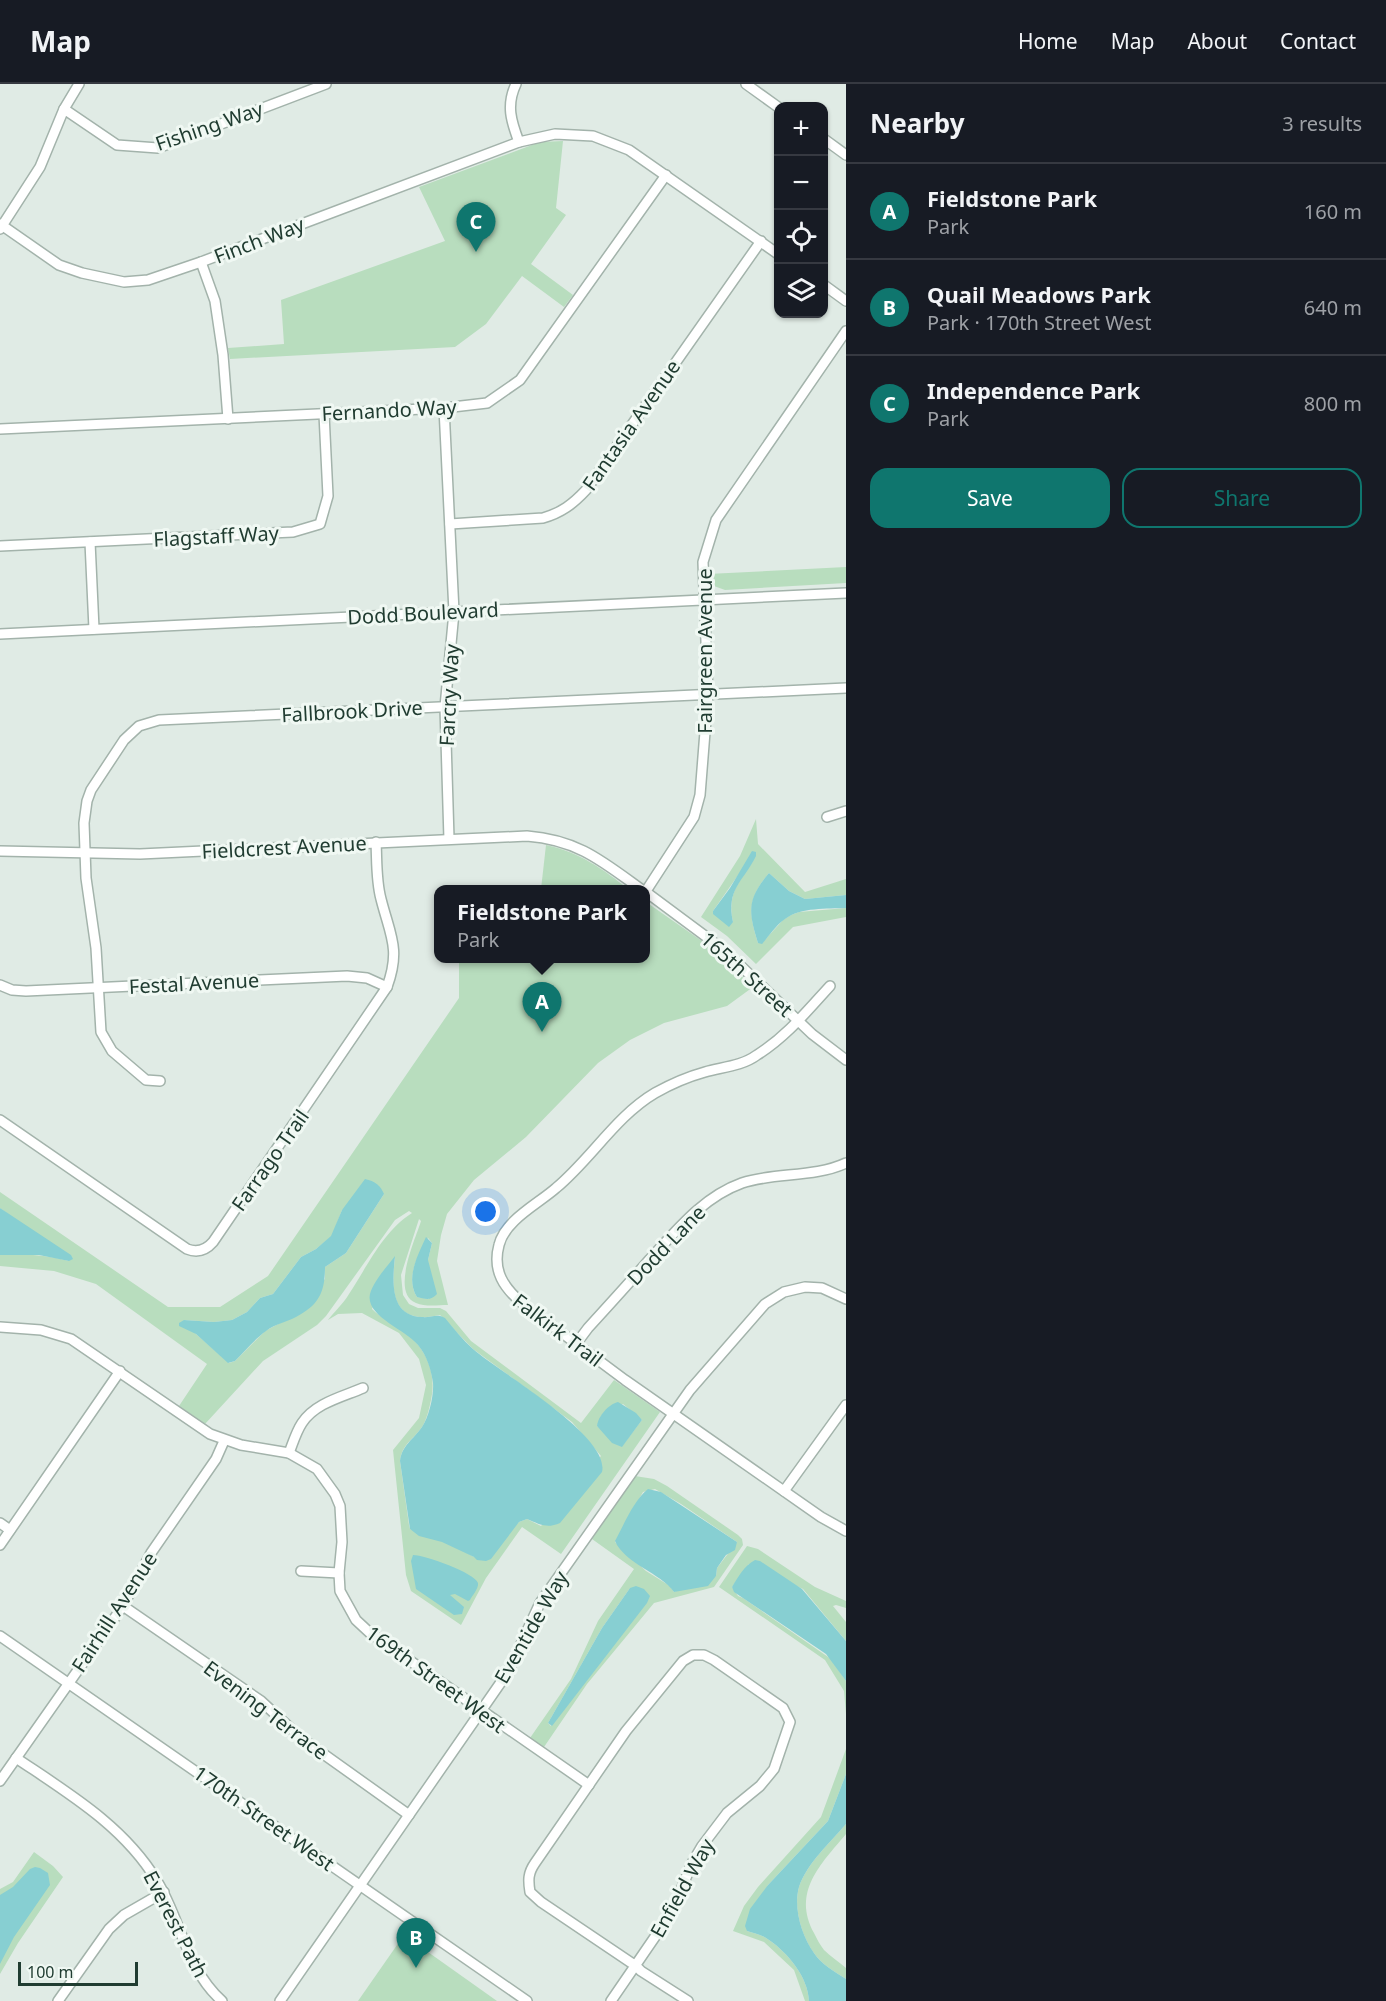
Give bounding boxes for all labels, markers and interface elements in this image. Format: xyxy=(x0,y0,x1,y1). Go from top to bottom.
text: Map xyxy=(30,22,91,60)
text: Home xyxy=(1018,27,1078,55)
text: Map xyxy=(1111,27,1154,55)
text: About xyxy=(1187,27,1247,55)
text: Contact xyxy=(1280,27,1356,55)
street label: Fishing Way xyxy=(152,95,267,157)
map controls xyxy=(774,102,828,318)
button: + xyxy=(774,102,828,156)
text: Nearby xyxy=(870,105,965,141)
text: 3 results xyxy=(1282,110,1362,137)
button: − xyxy=(774,156,828,210)
text: Fieldstone Park xyxy=(927,183,1097,213)
text: A xyxy=(883,198,896,225)
text: 160 m xyxy=(1304,198,1362,225)
pin: C xyxy=(456,202,496,252)
street label: Finch Way xyxy=(210,210,309,270)
button: locate xyxy=(774,210,828,264)
text: Park xyxy=(927,213,969,240)
button: layers xyxy=(774,264,828,318)
text: Quail Meadows Park xyxy=(927,279,1151,309)
text: B xyxy=(883,294,896,321)
text: 640 m xyxy=(1304,294,1362,321)
text: Park · 170th Street West xyxy=(927,309,1151,336)
street label: Fantasia Avenue xyxy=(576,354,686,496)
text: Independence Park xyxy=(927,375,1140,405)
text: C xyxy=(883,390,896,417)
text: 800 m xyxy=(1304,390,1362,417)
street label: Fernando Way xyxy=(321,393,458,427)
text: Park xyxy=(927,405,969,432)
button: Save xyxy=(870,468,1110,528)
button: Share xyxy=(1122,468,1362,528)
street label: Flagstaff Way xyxy=(153,519,280,553)
street label: Fairgreen Avenue xyxy=(691,568,718,734)
street label: Dodd Boulevard xyxy=(347,596,499,630)
street label: Farcry Way xyxy=(433,642,465,747)
street label: Fallbrook Drive xyxy=(281,694,423,728)
street label: Fieldcrest Avenue xyxy=(201,829,367,865)
popup xyxy=(434,885,650,963)
text: Fieldstone Park xyxy=(457,896,627,926)
text: Park xyxy=(457,926,499,953)
street label: 165th Street xyxy=(695,926,799,1022)
street label: Festal Avenue xyxy=(128,966,260,1000)
pin: A xyxy=(522,982,562,1032)
street label: Farrago Trail xyxy=(225,1104,315,1216)
your location xyxy=(471,1197,500,1226)
street label: Dodd Lane xyxy=(621,1199,711,1291)
street label: Falkirk Trail xyxy=(507,1287,609,1373)
street label: Fairhill Avenue xyxy=(65,1547,163,1677)
street label: Eventide Way xyxy=(488,1565,575,1688)
street label: 169th Street West xyxy=(361,1619,511,1739)
street label: Evening Terrace xyxy=(198,1654,334,1766)
street label: 170th Street West xyxy=(188,1759,340,1877)
street label: Enfield Way xyxy=(644,1833,721,1942)
street label: Everest Path xyxy=(138,1866,214,1982)
pin: B xyxy=(396,1918,436,1968)
scale bar xyxy=(18,1959,138,1986)
text: 100 m xyxy=(27,1961,74,1983)

